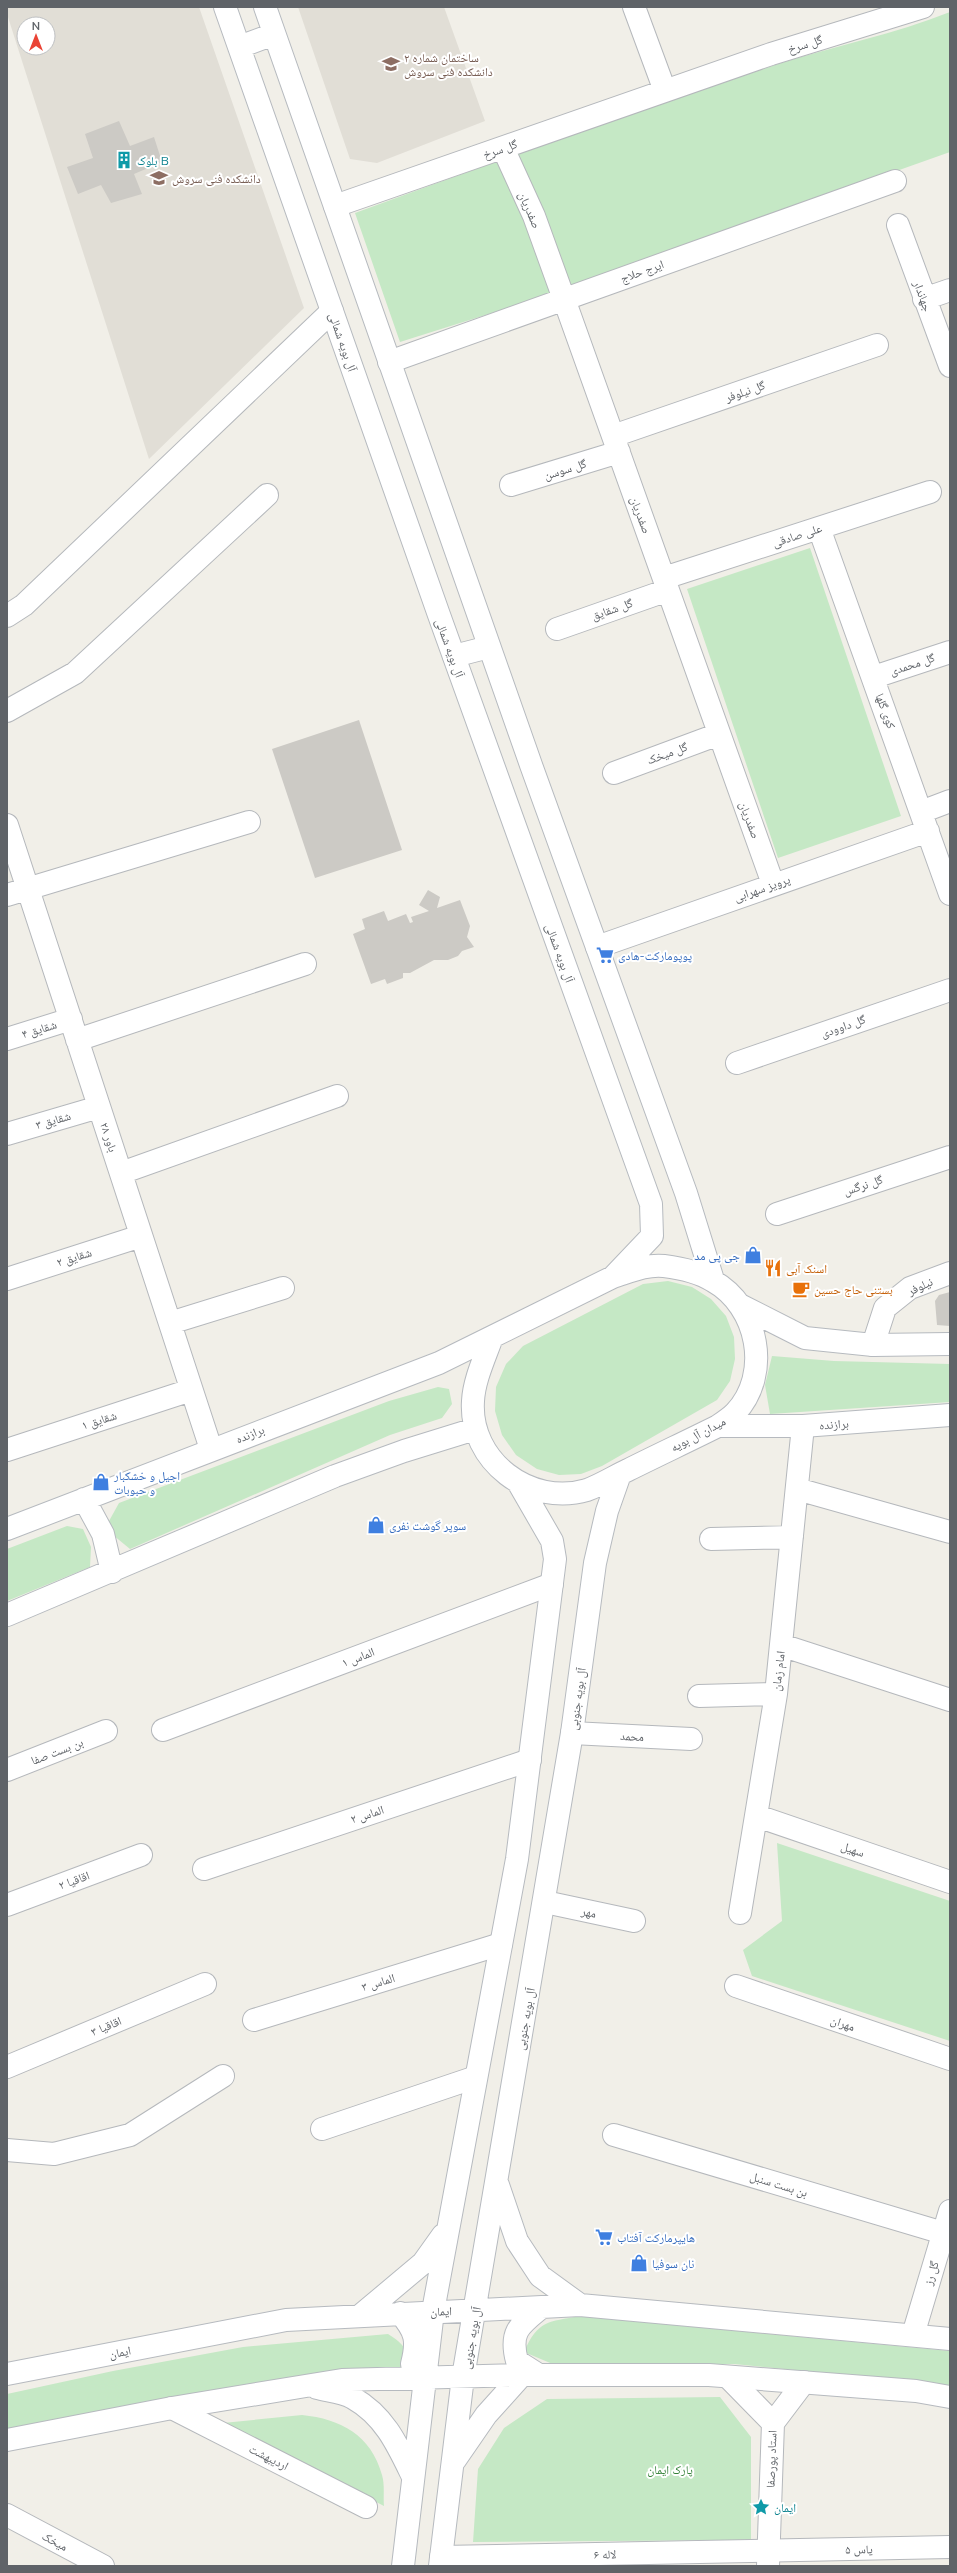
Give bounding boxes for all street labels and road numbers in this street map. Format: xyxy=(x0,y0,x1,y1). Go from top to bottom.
street label: گل سرخ xyxy=(786,32,824,56)
street label: گل سرخ xyxy=(481,136,519,162)
street label: صفدریان xyxy=(515,189,544,231)
street label: ایرج حلاج xyxy=(618,256,666,286)
street label: جهاندار xyxy=(910,278,936,314)
street label: آل بویه شمالی xyxy=(326,311,360,374)
street label: گل نیلوفر xyxy=(722,377,767,405)
street label: گل سوسن xyxy=(542,455,588,483)
street label: صفدریان xyxy=(627,494,655,536)
street label: علی صادقی xyxy=(770,520,824,550)
street label: گل شقایق xyxy=(589,595,635,623)
street label: آل بویه شمالی xyxy=(432,617,468,680)
street label: گل محمدی xyxy=(887,650,937,678)
street label: کوی گلها xyxy=(873,691,899,731)
street label: گل میخک xyxy=(645,739,690,767)
street label: صفدریان xyxy=(736,799,764,841)
street label: پرویز سهرابی xyxy=(732,871,793,905)
street label: آل بویه شمالی xyxy=(542,922,578,985)
street label: گل داوودی xyxy=(819,1011,868,1041)
street label: شقایق ۴ xyxy=(20,1017,59,1042)
street label: شقایق ۳ xyxy=(34,1108,72,1132)
street label: باور ۲۸ xyxy=(97,1120,121,1154)
street label: گل نرگس xyxy=(841,1172,885,1198)
street label: شقایق ۲ xyxy=(55,1244,94,1270)
street label: نیلوفر xyxy=(904,1274,935,1299)
street label: شقایق ۱ xyxy=(80,1407,119,1433)
street label: میدان آل بویه xyxy=(668,1413,728,1455)
street label: برازنده xyxy=(819,1415,849,1433)
street label: برازنده xyxy=(234,1422,267,1447)
street label: الماس ۱ xyxy=(339,1644,377,1670)
street label: امام زمان xyxy=(768,1650,789,1692)
street label: آل بویه جنوبی xyxy=(565,1666,589,1731)
street label: محمد xyxy=(620,1728,644,1744)
street label: بن بست صفا xyxy=(29,1734,85,1768)
street label: الماس ۲ xyxy=(348,1802,386,1826)
street label: سهیل xyxy=(839,1838,867,1860)
street label: اقاقیا ۲ xyxy=(56,1867,92,1893)
street label: مهر xyxy=(579,1903,598,1921)
street label: الماس ۳ xyxy=(360,1970,397,1994)
street label: آل بویه جنوبی xyxy=(512,1986,538,2051)
street label: مهران xyxy=(829,2012,857,2034)
street label: اقاقیا ۳ xyxy=(88,2013,124,2039)
street label: بن بست سنبل xyxy=(748,2168,810,2200)
street label: گل رز xyxy=(920,2259,942,2288)
street label: ایمان xyxy=(430,2303,452,2319)
street label: آل بویه جنوبی xyxy=(458,2305,484,2370)
street label: ایمان xyxy=(108,2343,132,2362)
street label: استاد پورصفا xyxy=(762,2430,780,2488)
street label: اردیبهشت xyxy=(247,2441,291,2474)
street label: میخک xyxy=(39,2528,70,2554)
street label: یاس ۵ xyxy=(845,2541,873,2557)
street label: لاله ۶ xyxy=(594,2546,616,2562)

